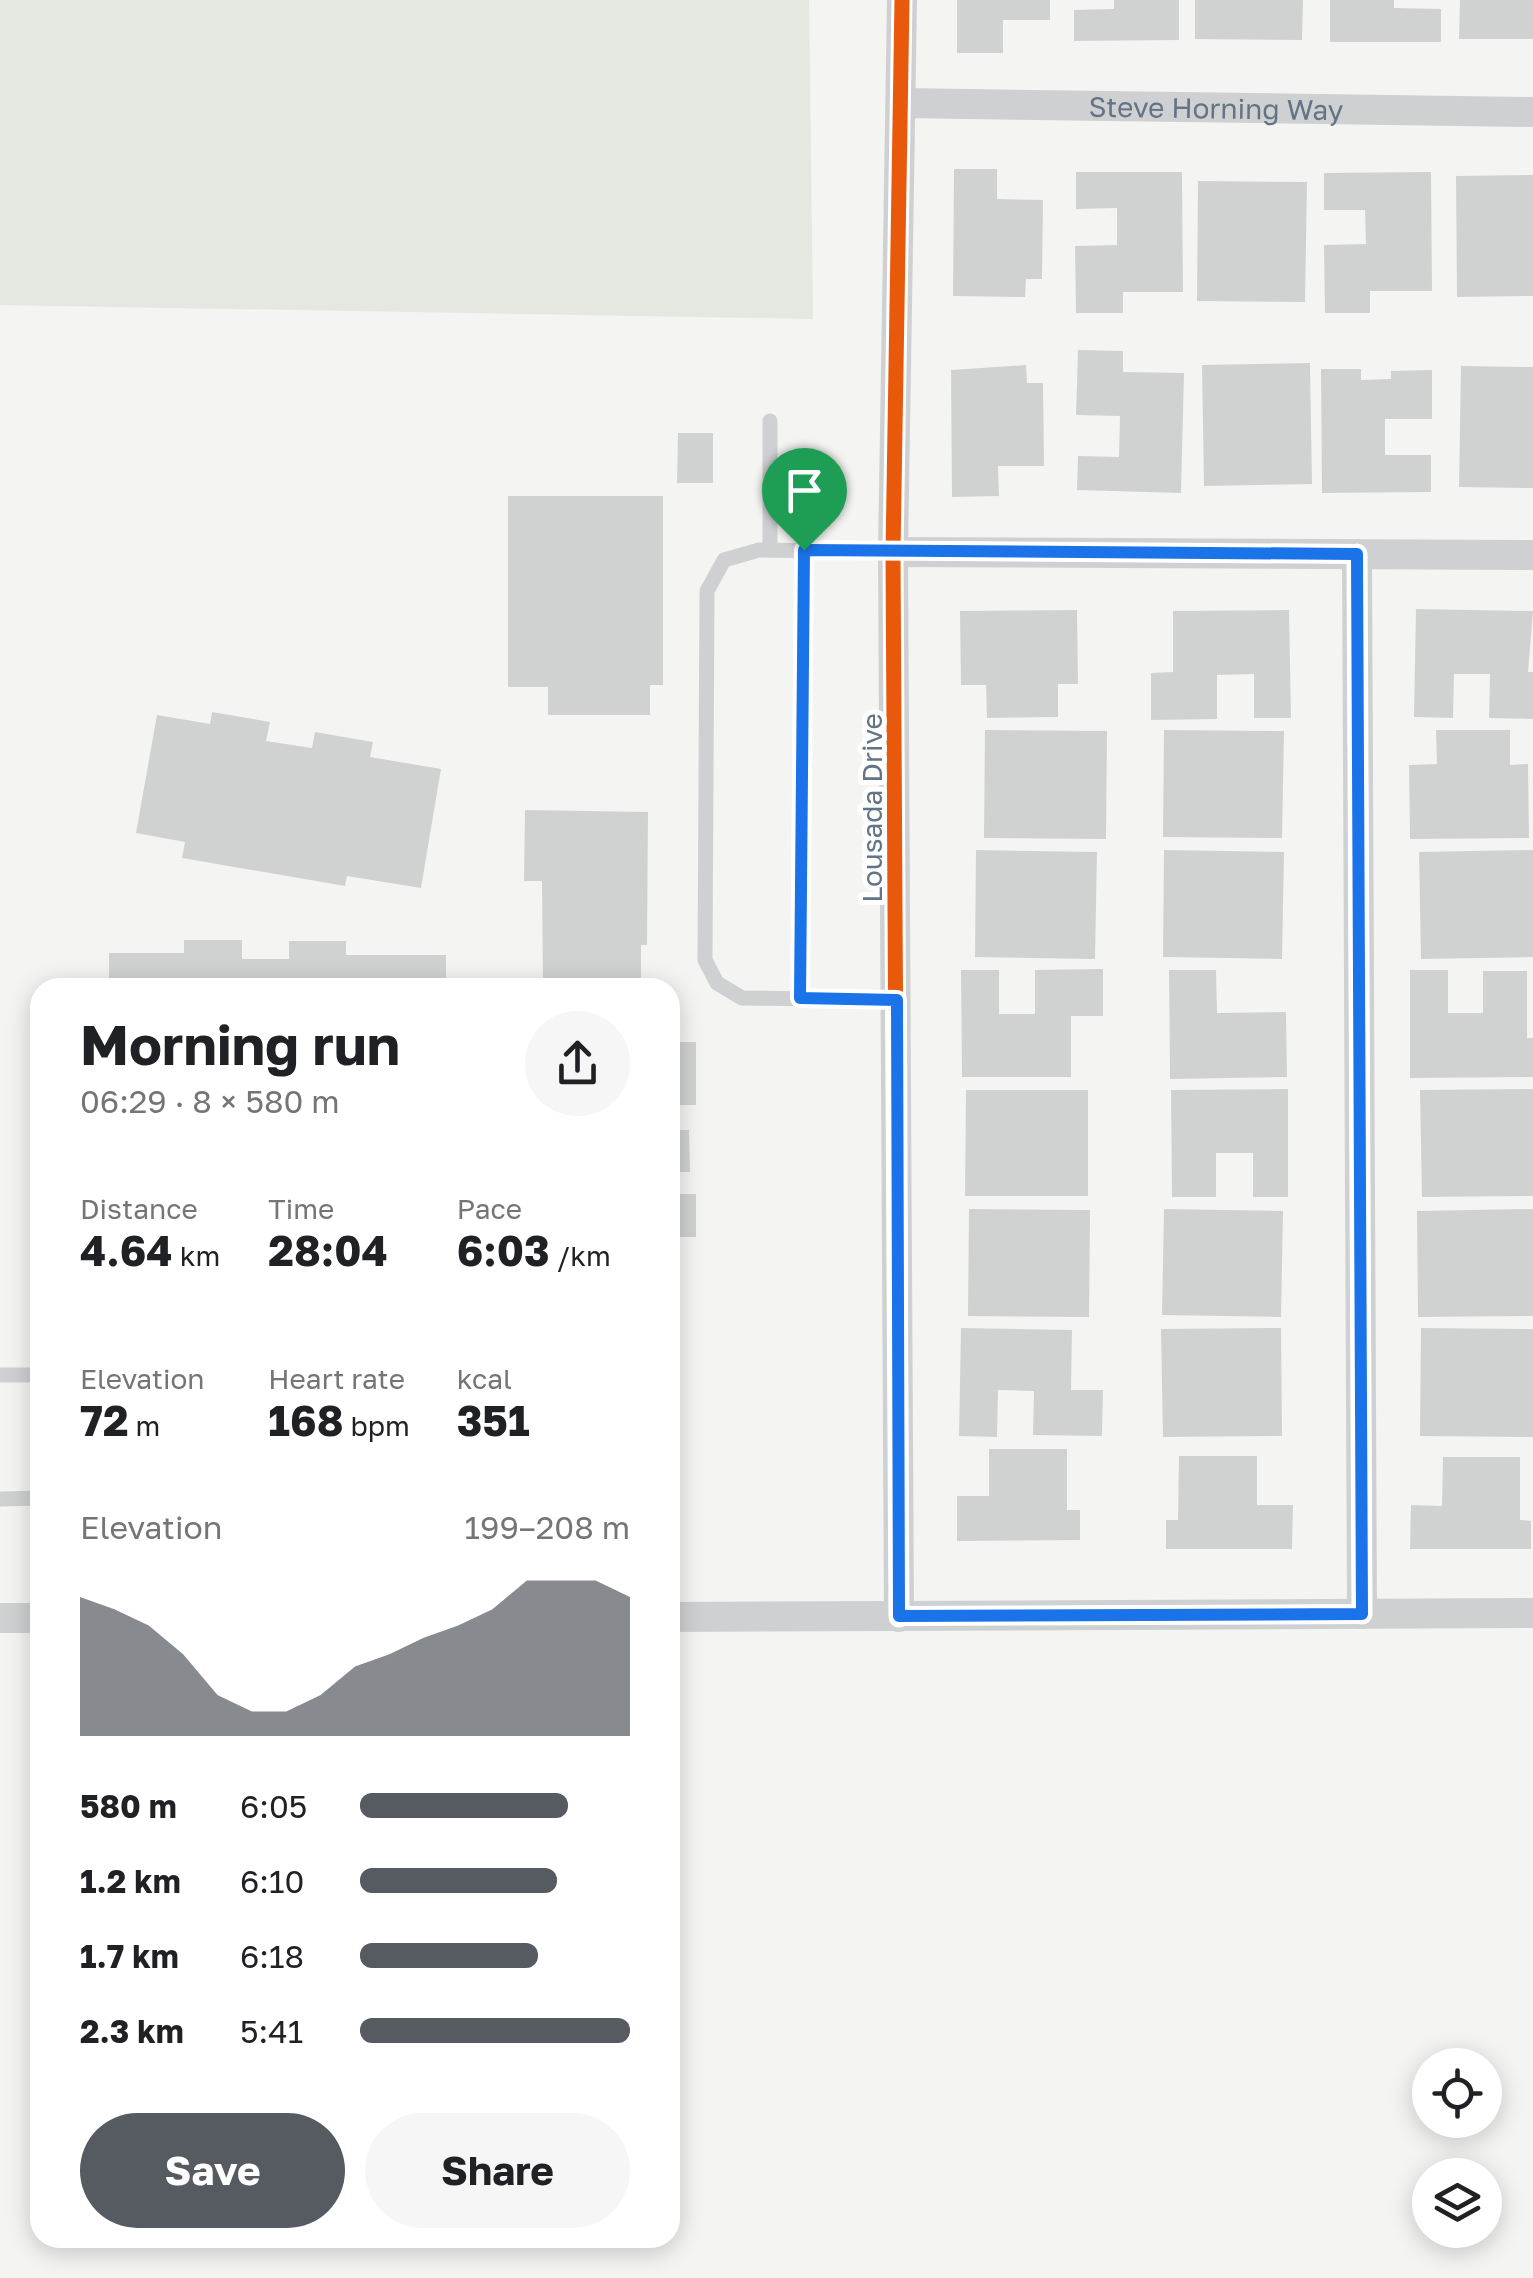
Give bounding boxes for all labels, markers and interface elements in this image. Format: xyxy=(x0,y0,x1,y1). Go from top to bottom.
street label: Steve Horning Way xyxy=(1088,89,1344,126)
pin xyxy=(762,448,847,551)
icon: arrive xyxy=(777,463,832,518)
street label: Lousada Drive xyxy=(855,713,888,903)
text: Morning run xyxy=(80,1011,400,1077)
button: share xyxy=(525,1011,630,1116)
text: 06:29 · 8 × 580 m xyxy=(80,1082,340,1120)
text: Distance xyxy=(80,1192,198,1225)
text: Time xyxy=(268,1192,334,1225)
text: Pace xyxy=(457,1192,522,1225)
text: 4.64 xyxy=(80,1225,173,1275)
text: 28:04 xyxy=(268,1225,388,1275)
text: 6:03 xyxy=(457,1225,550,1275)
text: km xyxy=(173,1239,220,1272)
text: /km xyxy=(550,1239,611,1272)
text: Elevation xyxy=(80,1362,205,1395)
text: Heart rate xyxy=(268,1362,405,1395)
text: kcal xyxy=(457,1362,512,1395)
text: 72 xyxy=(80,1395,129,1445)
text: 168 xyxy=(268,1395,344,1445)
text: 351 xyxy=(457,1395,530,1445)
text: m xyxy=(129,1409,160,1442)
text: bpm xyxy=(344,1409,410,1442)
text: Elevation xyxy=(80,1508,222,1546)
text: 199–208 m xyxy=(465,1508,630,1546)
text: 580 m xyxy=(80,1787,177,1825)
text: 6:05 xyxy=(240,1787,307,1825)
text: 1.2 km xyxy=(80,1862,181,1900)
text: 6:10 xyxy=(240,1862,304,1900)
text: 1.7 km xyxy=(80,1937,179,1975)
text: 6:18 xyxy=(240,1937,304,1975)
text: 2.3 km xyxy=(80,2012,184,2050)
text: 5:41 xyxy=(240,2012,303,2050)
map controls xyxy=(1412,2048,1502,2248)
button: locate xyxy=(1412,2048,1502,2138)
button: Save xyxy=(80,2113,345,2228)
button: Share xyxy=(365,2113,630,2228)
button: layers xyxy=(1412,2158,1502,2248)

